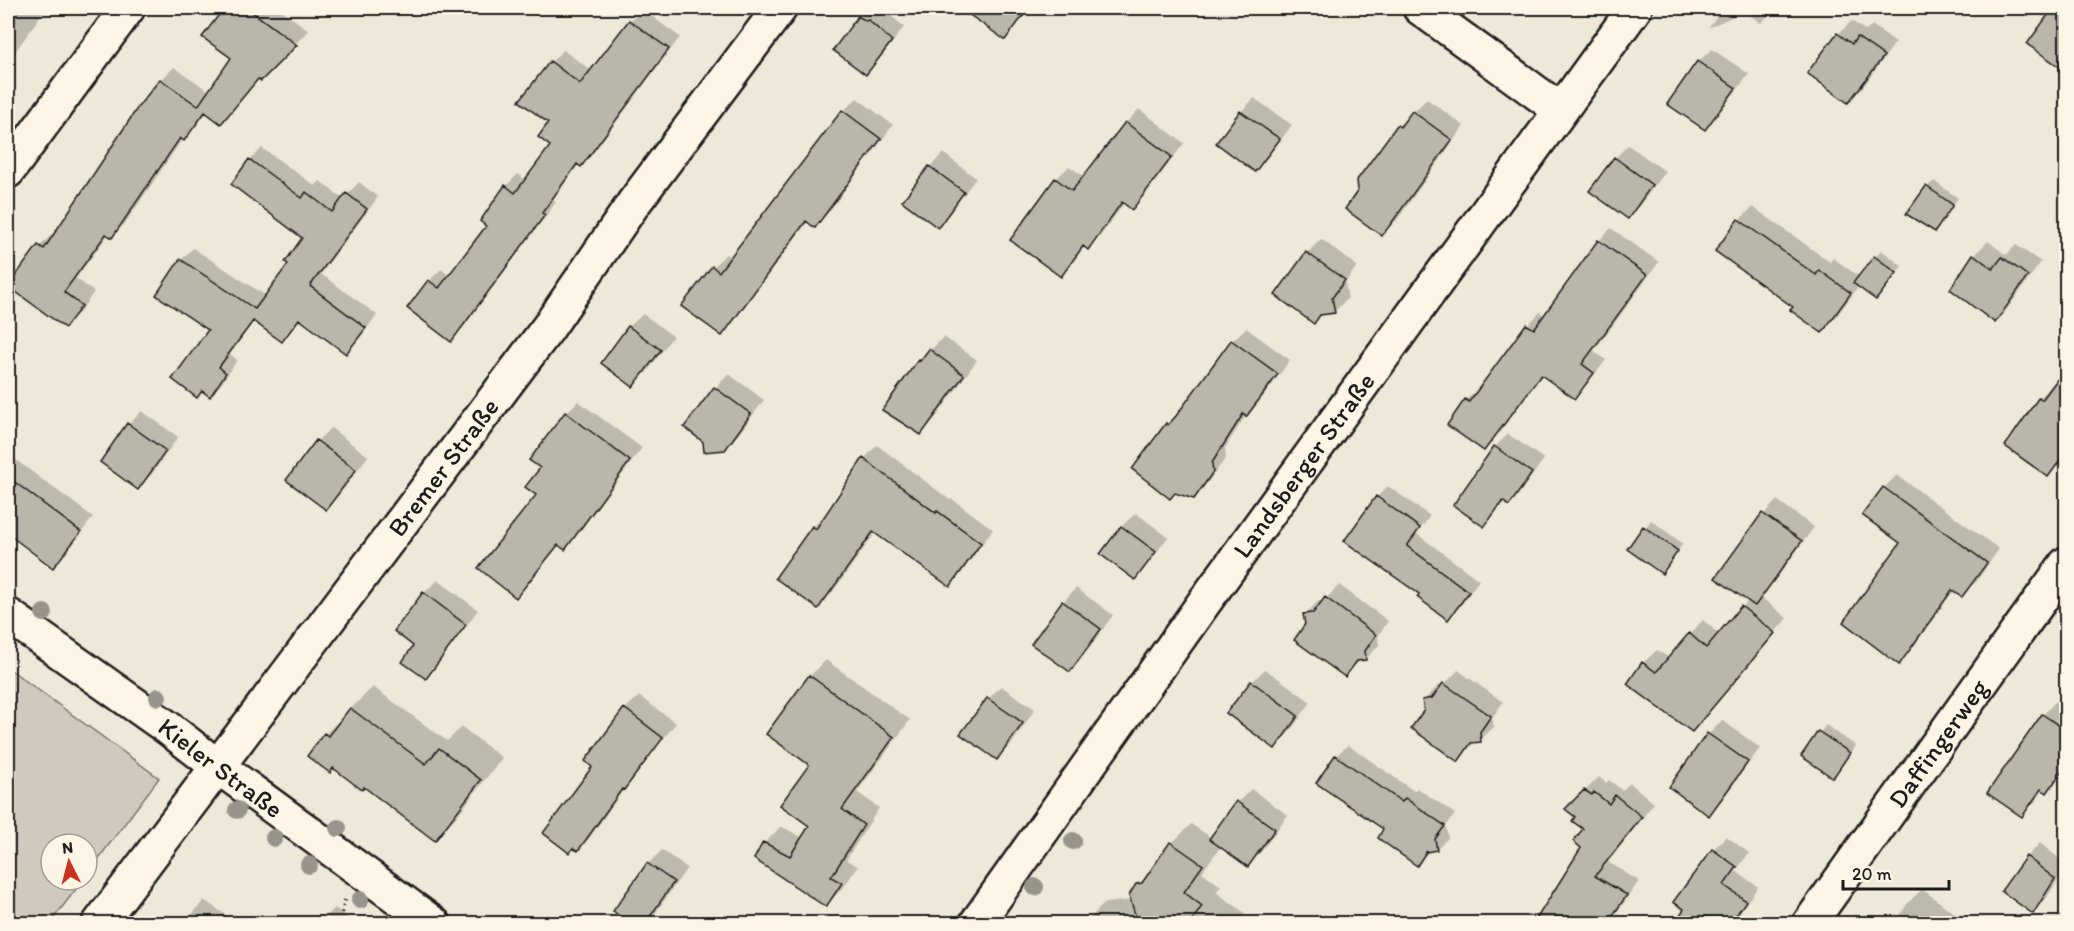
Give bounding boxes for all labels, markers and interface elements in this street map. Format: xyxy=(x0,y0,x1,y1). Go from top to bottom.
street label: Landsberger Straße xyxy=(1226,366,1382,564)
street label: Bremer Straße xyxy=(381,392,506,543)
street label: Daffingerweg xyxy=(1881,672,1995,814)
street label: Kieler Straße xyxy=(152,711,289,825)
north arrow xyxy=(39,832,99,892)
text: N xyxy=(61,838,74,858)
scale bar xyxy=(1843,853,1950,891)
text: 20 m xyxy=(1852,863,1892,885)

